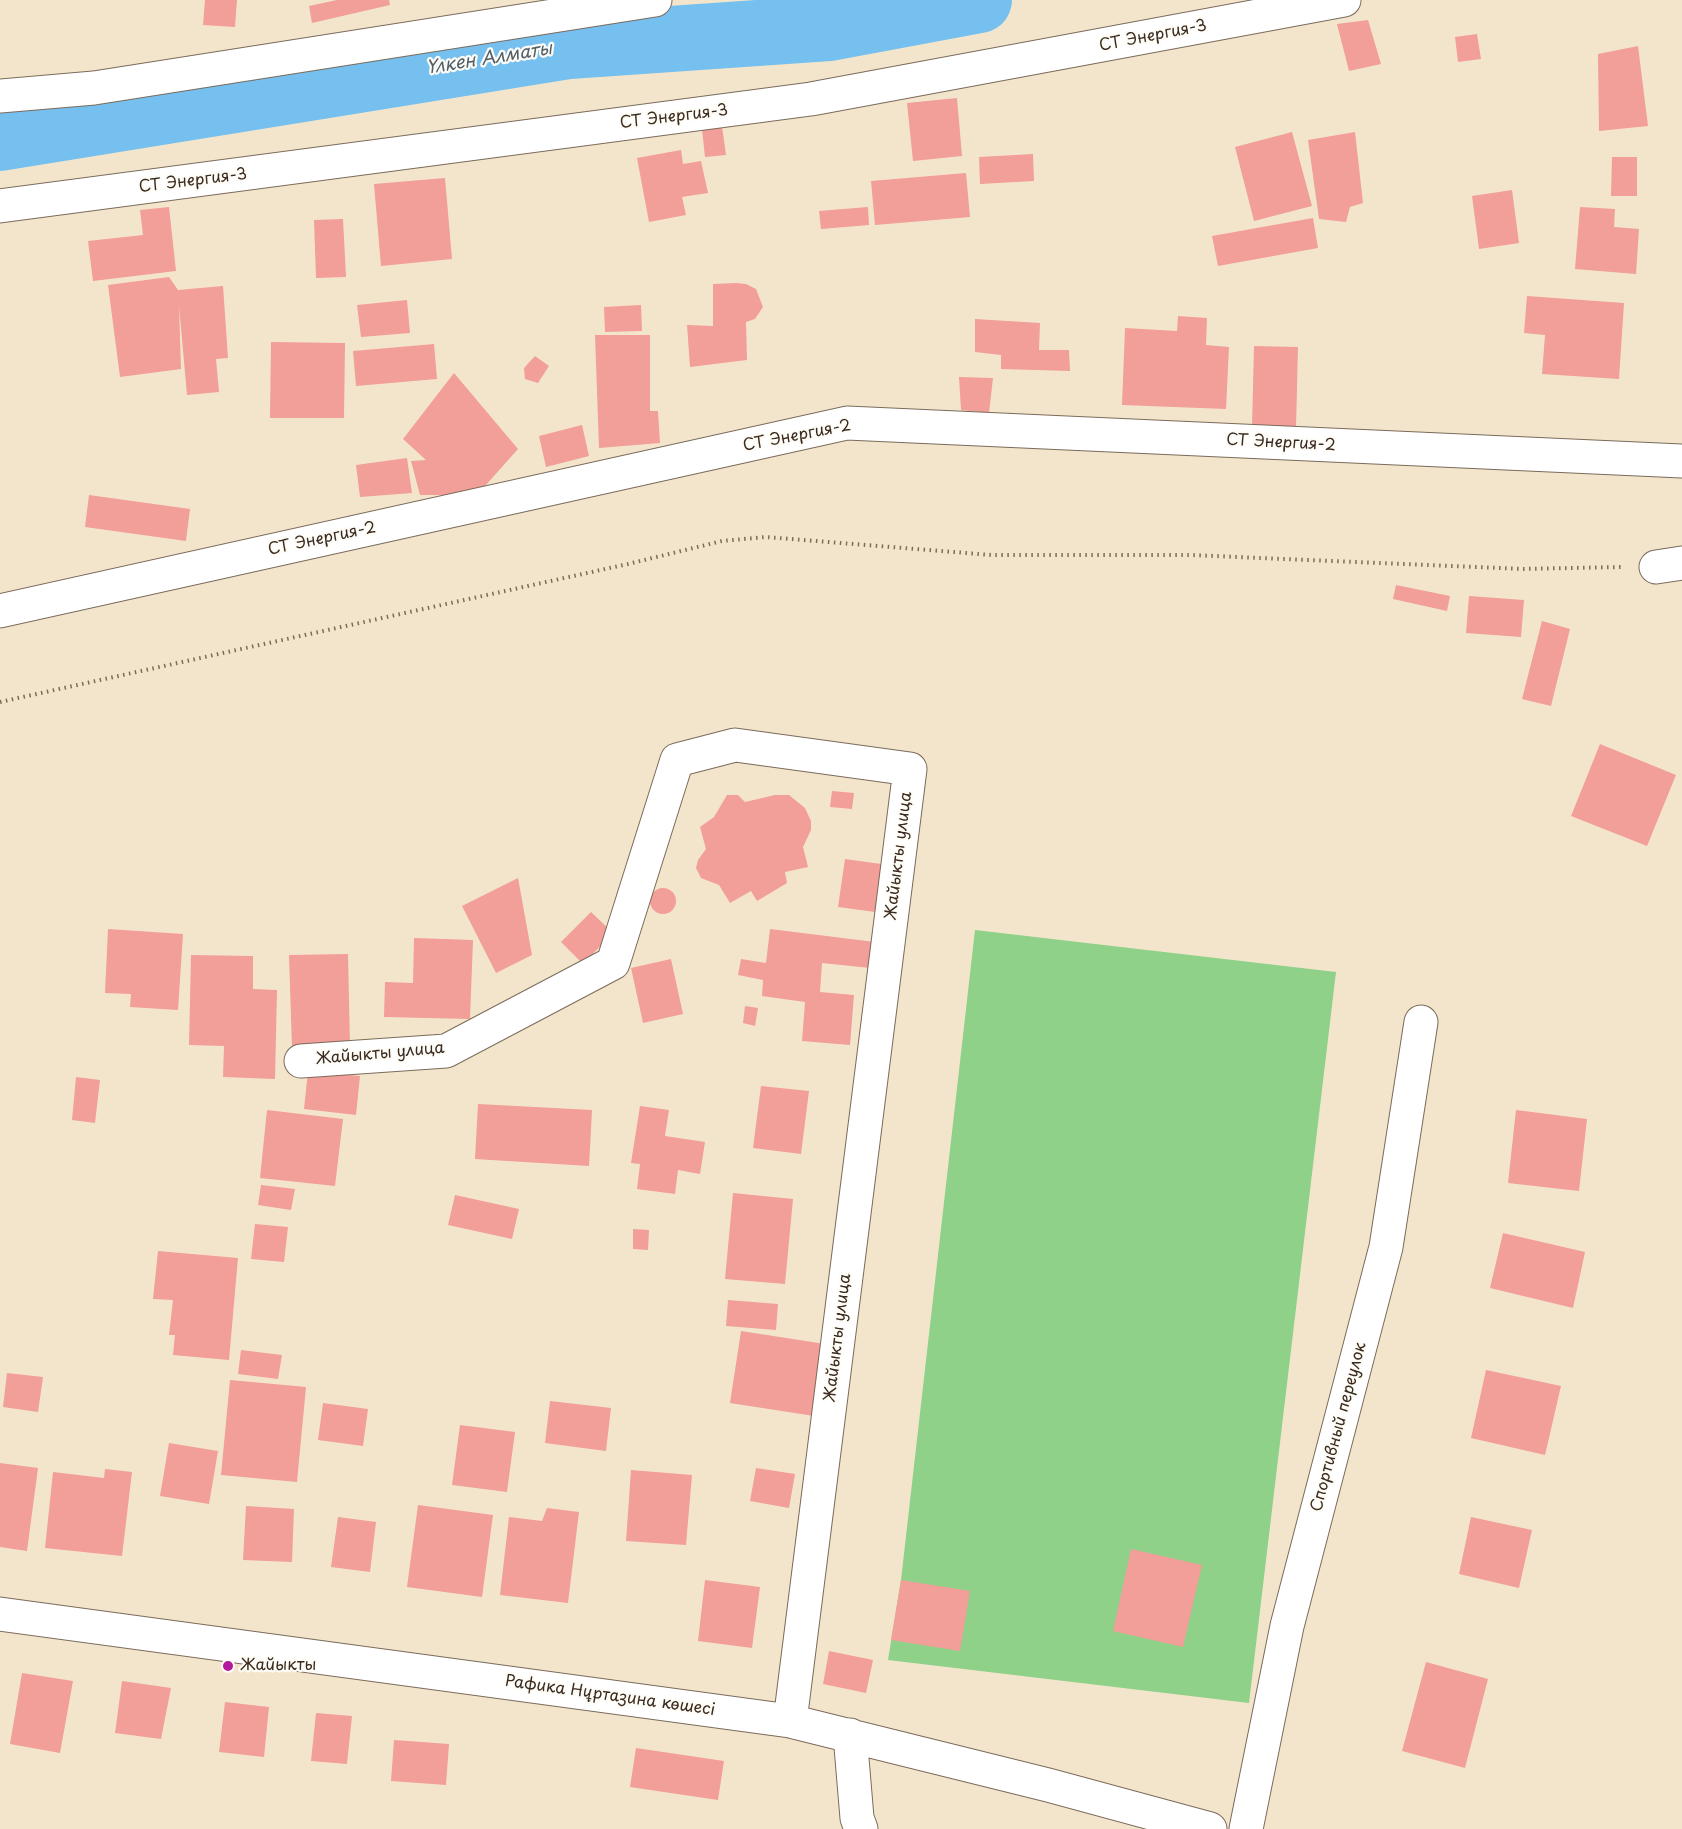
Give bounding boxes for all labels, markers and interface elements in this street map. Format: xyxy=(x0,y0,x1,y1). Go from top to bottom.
street label: СТ Энергия-3 xyxy=(1098,16,1208,56)
water label: Үлкен Алматы xyxy=(425,38,553,80)
street label: СТ Энергия-3 xyxy=(619,101,729,133)
street label: СТ Энергия-3 xyxy=(138,165,248,197)
street label: СТ Энергия-2 xyxy=(741,416,853,456)
street label: СТ Энергия-2 xyxy=(1226,431,1336,455)
street label: СТ Энергия-2 xyxy=(266,518,378,560)
street label: Жайыкты улица xyxy=(882,791,916,921)
street label: Жайыкты улица xyxy=(315,1039,445,1069)
street label: Жайыкты улица xyxy=(821,1273,855,1403)
street label: Спортивный переулок xyxy=(1307,1340,1371,1514)
place label: Жайыкты xyxy=(240,1656,316,1676)
marker: Жайыкты xyxy=(221,1659,235,1673)
street label: Рафика Нұртазина көшесі xyxy=(504,1672,716,1720)

